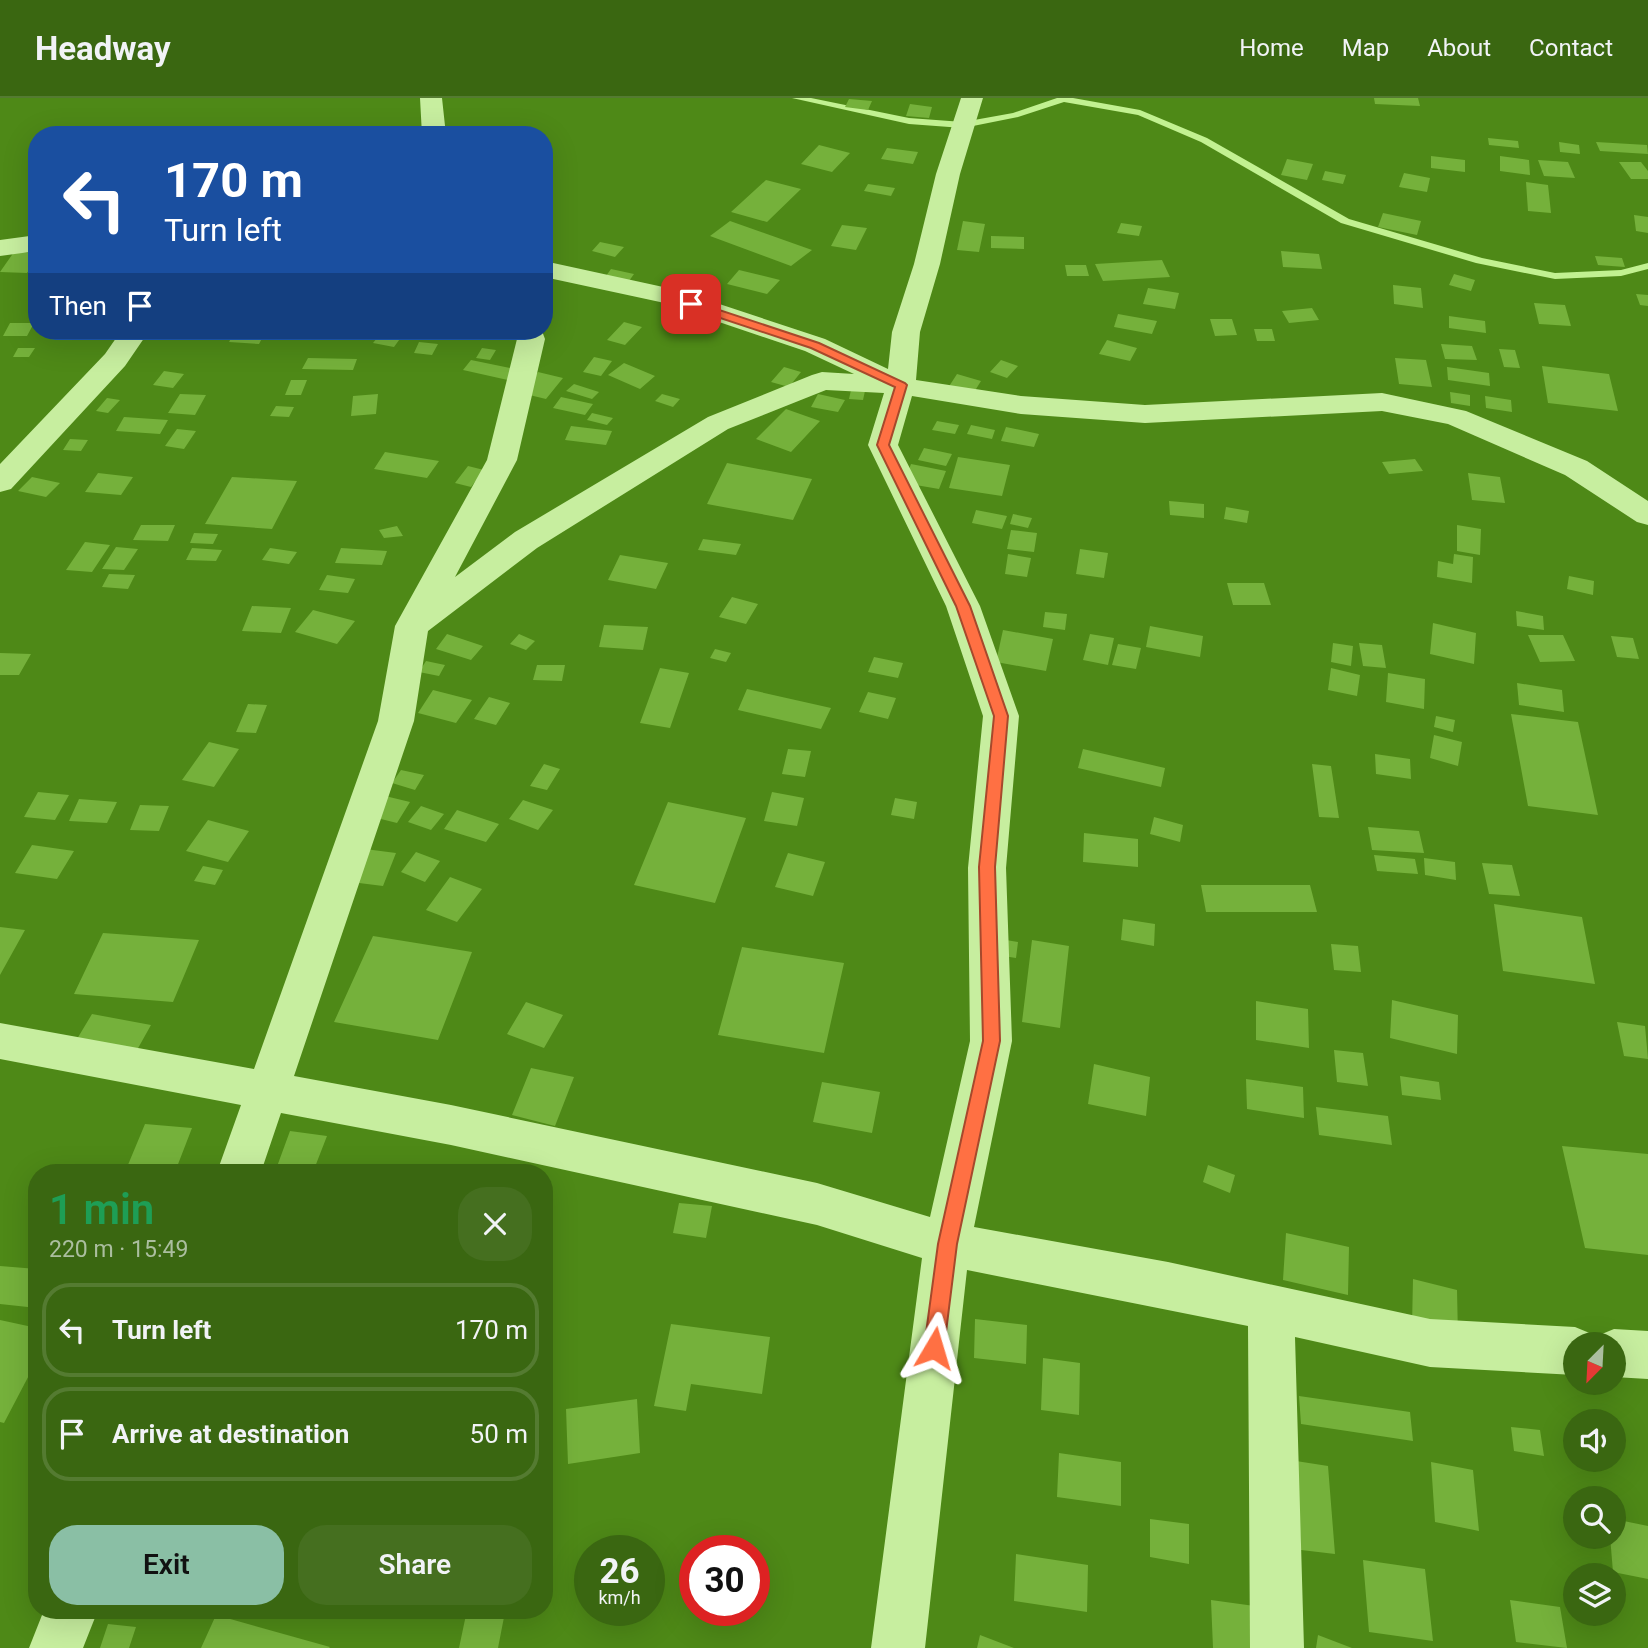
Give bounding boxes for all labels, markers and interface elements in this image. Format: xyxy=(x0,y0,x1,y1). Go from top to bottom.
text: Headway xyxy=(35,29,171,68)
text: Home xyxy=(1239,34,1304,62)
text: Map xyxy=(1342,34,1389,62)
text: About xyxy=(1427,34,1491,62)
text: Contact xyxy=(1529,34,1613,62)
text: 170 m xyxy=(164,152,303,209)
icon: left xyxy=(49,154,140,245)
text: Turn left xyxy=(164,211,282,249)
pin xyxy=(661,274,721,334)
icon: arrive xyxy=(672,285,710,323)
icon: arrive xyxy=(121,287,159,325)
text: Then xyxy=(49,291,107,321)
text: 1 min xyxy=(49,1185,154,1234)
button: close xyxy=(458,1187,532,1261)
text: 220 m · 15:49 xyxy=(49,1236,188,1263)
icon: left xyxy=(53,1311,91,1349)
position arrow xyxy=(897,1311,971,1385)
text: Turn left xyxy=(112,1315,211,1345)
text: 170 m xyxy=(455,1315,528,1345)
north arrow xyxy=(1563,1332,1626,1395)
map controls xyxy=(1563,1332,1626,1626)
button: sound xyxy=(1563,1409,1626,1472)
icon: arrive xyxy=(53,1415,91,1453)
text: Arrive at destination xyxy=(112,1419,349,1449)
text: 50 m xyxy=(470,1419,528,1449)
button: search xyxy=(1563,1486,1626,1549)
button: Exit xyxy=(49,1525,284,1605)
button: Share xyxy=(298,1525,532,1605)
speed limit sign: 30 xyxy=(679,1535,770,1626)
text: 26 xyxy=(599,1551,640,1592)
button: layers xyxy=(1563,1563,1626,1626)
text: km/h xyxy=(598,1587,641,1608)

